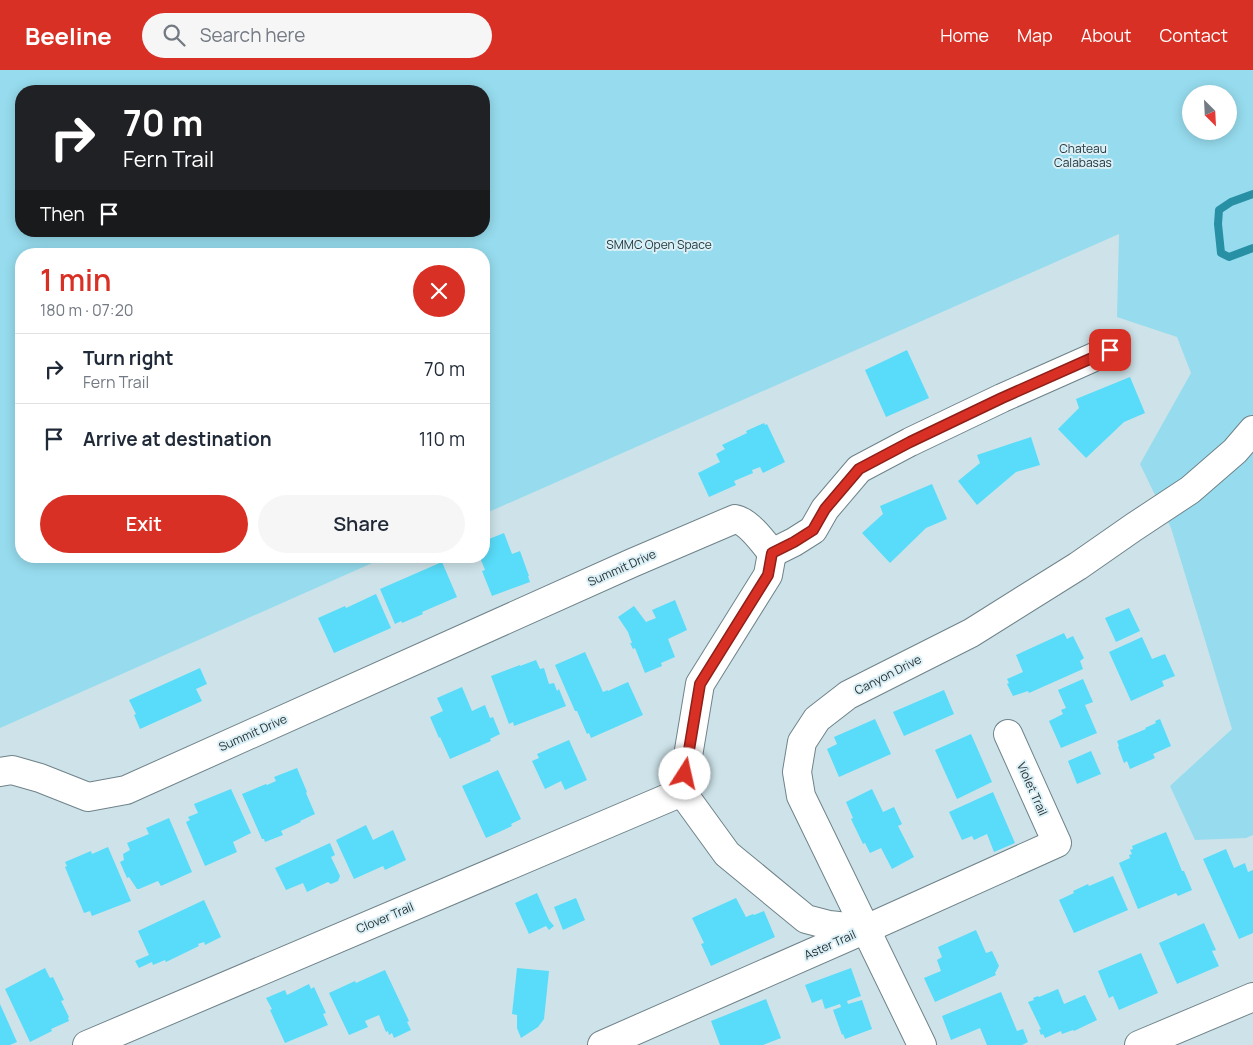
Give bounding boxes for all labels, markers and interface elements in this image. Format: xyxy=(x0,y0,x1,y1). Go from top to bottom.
search box xyxy=(142,13,492,58)
text: Beeline xyxy=(25,19,112,52)
icon: search xyxy=(160,21,188,49)
text: Search here xyxy=(200,22,305,48)
text: Home xyxy=(940,23,989,47)
text: Map xyxy=(1017,23,1053,47)
text: About xyxy=(1081,23,1131,47)
text: Contact xyxy=(1159,23,1228,47)
north arrow xyxy=(1182,85,1238,140)
map controls xyxy=(1182,85,1237,140)
text: 70 m xyxy=(123,99,203,147)
icon: right xyxy=(40,105,105,170)
park label: Chateau Calabasas xyxy=(1054,140,1112,171)
text: Fern Trail xyxy=(123,144,214,174)
icon: arrive xyxy=(95,200,123,228)
text: Then xyxy=(40,201,85,227)
park label: SMMC Open Space xyxy=(606,236,712,253)
text: 1 min xyxy=(40,259,112,300)
button: close xyxy=(413,265,465,317)
text: 180 m · 07:20 xyxy=(40,299,134,321)
pin xyxy=(1089,329,1131,371)
icon: arrive xyxy=(1096,336,1124,364)
text: Turn right xyxy=(83,345,173,371)
icon: right xyxy=(40,355,68,383)
text: 70 m xyxy=(424,356,465,382)
text: Fern Trail xyxy=(83,371,149,393)
icon: arrive xyxy=(40,425,68,453)
text: Arrive at destination xyxy=(83,426,272,452)
text: 110 m xyxy=(419,426,465,452)
button: Exit xyxy=(40,495,248,553)
button: Share xyxy=(258,495,465,553)
street label: Summit Drive xyxy=(585,545,659,590)
street label: Canyon Drive xyxy=(851,650,924,699)
street label: Summit Drive xyxy=(216,710,290,755)
position arrow xyxy=(658,747,710,799)
street label: Violet Trail xyxy=(1013,759,1052,818)
street label: Clover Trail xyxy=(354,898,416,937)
street label: Aster Trail xyxy=(801,926,858,964)

